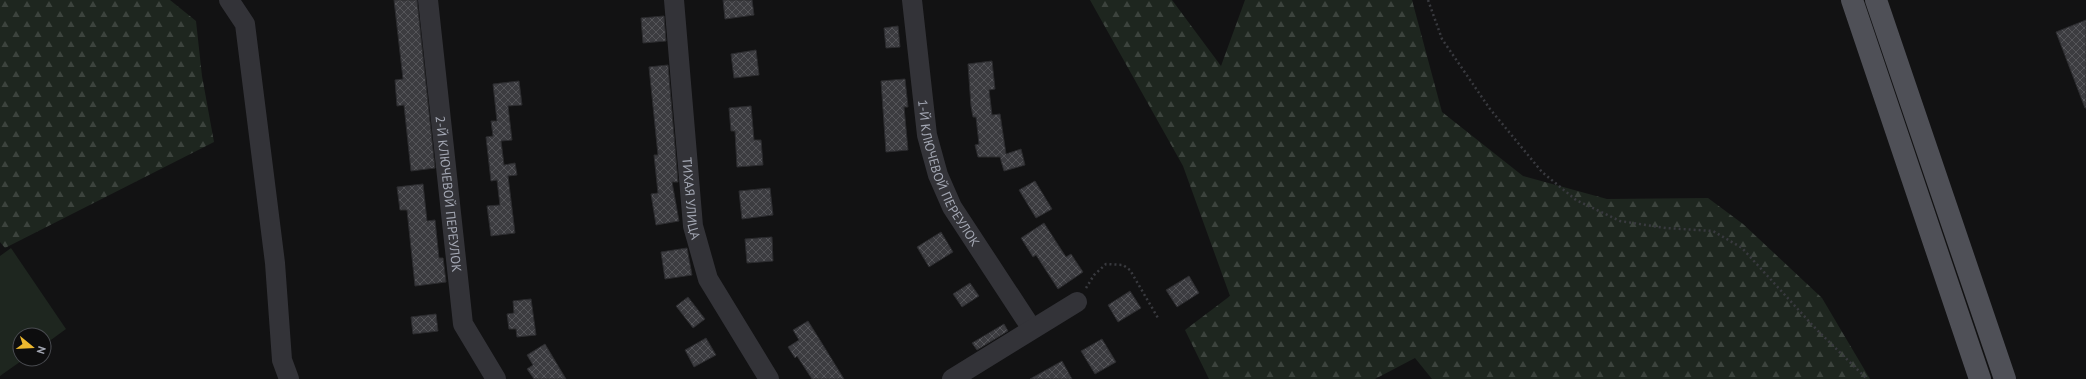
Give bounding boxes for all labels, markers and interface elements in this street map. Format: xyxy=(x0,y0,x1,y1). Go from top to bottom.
street label: 1-Й КЛЮЧЕВОЙ ПЕРЕУЛОК xyxy=(915,99,984,250)
street label: 2-Й КЛЮЧЕВОЙ ПЕРЕУЛОК xyxy=(432,115,466,273)
street label: ТИХАЯ УЛИЦА xyxy=(679,157,705,242)
north arrow xyxy=(12,327,52,367)
text: N xyxy=(34,344,49,356)

